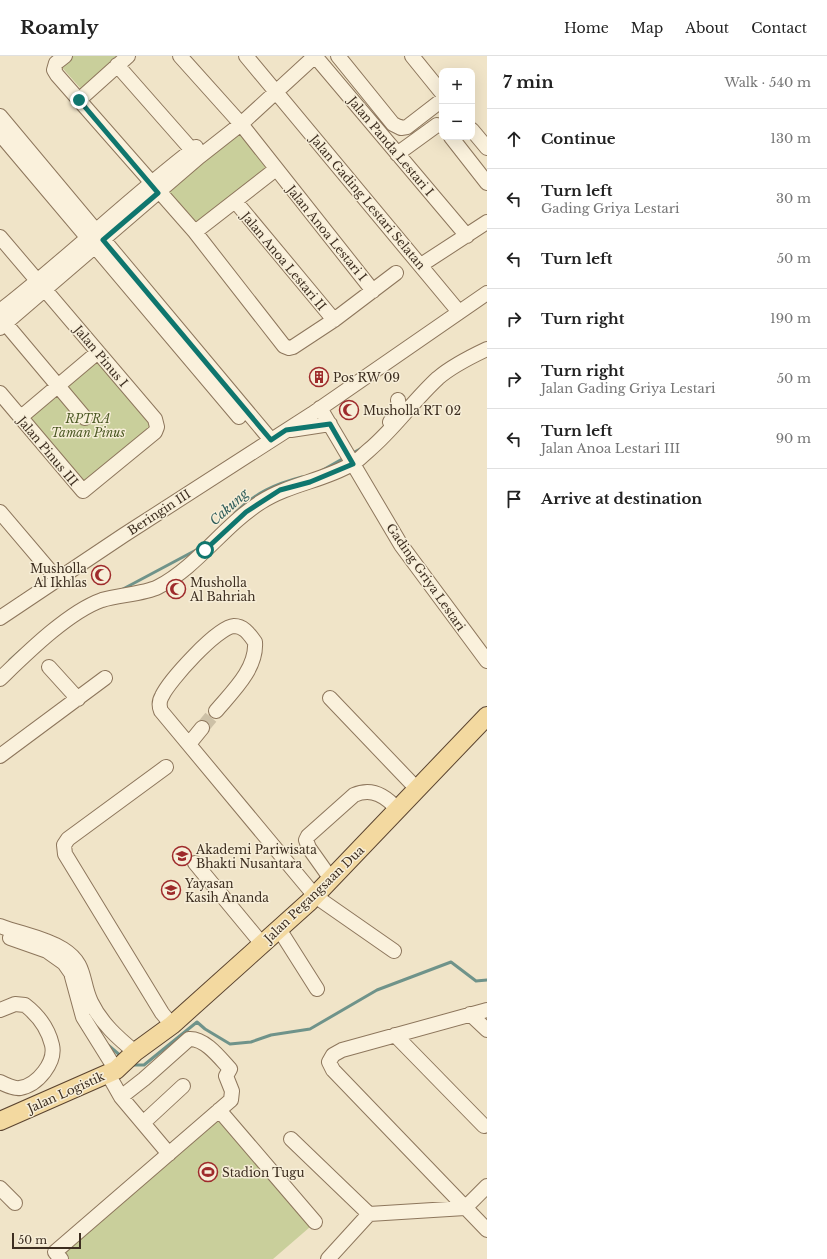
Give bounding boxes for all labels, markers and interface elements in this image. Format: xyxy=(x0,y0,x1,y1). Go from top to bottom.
text: Roamly xyxy=(20,16,99,39)
text: Home xyxy=(564,19,609,37)
text: Map xyxy=(631,19,663,37)
text: About xyxy=(685,19,729,37)
text: Contact xyxy=(751,19,807,37)
map controls xyxy=(439,68,475,140)
button: + xyxy=(439,68,475,104)
text: 7 min xyxy=(503,72,554,93)
text: Walk · 540 m xyxy=(724,74,811,91)
route end xyxy=(70,91,88,109)
street label: Jalan Panda Lestari I xyxy=(344,92,437,199)
button: − xyxy=(439,104,475,140)
icon: ahead xyxy=(503,128,525,150)
text: Continue xyxy=(541,129,616,148)
street label: Jalan Gading Lestari Selatan xyxy=(306,130,429,272)
text: 130 m xyxy=(770,130,811,147)
street label: Jalan Anoa Lestari I xyxy=(283,181,370,284)
text: Turn left xyxy=(541,181,612,200)
icon: left xyxy=(503,188,525,210)
text: 30 m xyxy=(776,190,811,207)
text: Gading Griya Lestari xyxy=(541,200,679,217)
street label: Jalan Anoa Lestari II xyxy=(237,207,329,313)
icon: left xyxy=(503,248,525,270)
text: Turn left xyxy=(541,249,612,268)
text: 50 m xyxy=(777,250,811,267)
icon: right xyxy=(503,308,525,330)
text: Turn right xyxy=(541,309,624,328)
text: 190 m xyxy=(770,310,811,327)
street label: Jalan Pinus I xyxy=(70,321,131,390)
text: Turn right xyxy=(541,361,624,380)
building icon: Pos RW 09 xyxy=(308,366,330,388)
icon: right xyxy=(503,368,525,390)
place label: Pos RW 09 xyxy=(333,370,400,385)
text: 50 m xyxy=(777,370,811,387)
text: Jalan Gading Griya Lestari xyxy=(541,380,715,397)
mosque icon: Musholla RT 02 xyxy=(338,399,360,421)
place label: Musholla RT 02 xyxy=(363,403,461,418)
park label: RPTRA Taman Pinus xyxy=(51,411,125,440)
street label: Jalan Pinus III xyxy=(13,412,81,489)
text: Turn left xyxy=(541,421,612,440)
icon: left xyxy=(503,428,525,450)
text: 90 m xyxy=(776,430,811,447)
text: Jalan Anoa Lestari III xyxy=(541,440,680,457)
water label: Cakung xyxy=(206,485,253,529)
street label: Beringin III xyxy=(125,486,193,538)
icon: arrive xyxy=(503,488,525,510)
text: Arrive at destination xyxy=(541,489,702,508)
street label: Gading Griya Lestari xyxy=(383,520,469,634)
route start xyxy=(196,541,214,559)
place label: Musholla Al Ikhlas xyxy=(30,561,87,590)
mosque icon: Musholla Al Ikhlas xyxy=(90,564,112,586)
place label: Musholla Al Bahriah xyxy=(189,575,255,604)
mosque icon: Musholla Al Bahriah xyxy=(165,578,187,600)
place label: Akademi Pariwisata Bhakti Nusantara xyxy=(195,842,317,871)
street label: Jalan Pegangsaan Dua xyxy=(259,842,367,947)
school or university icon: Akademi Pariwisata Bhakti Nusantara xyxy=(171,845,193,867)
place label: Yayasan Kasih Ananda xyxy=(184,876,269,905)
school or university icon: Yayasan Kasih Ananda xyxy=(160,879,182,901)
street label: Jalan Logistik xyxy=(23,1068,107,1116)
sports icon: Stadion Tugu xyxy=(197,1161,219,1183)
place label: Stadion Tugu xyxy=(222,1165,304,1180)
scale bar xyxy=(12,1231,81,1250)
text: 50 m xyxy=(18,1233,47,1247)

